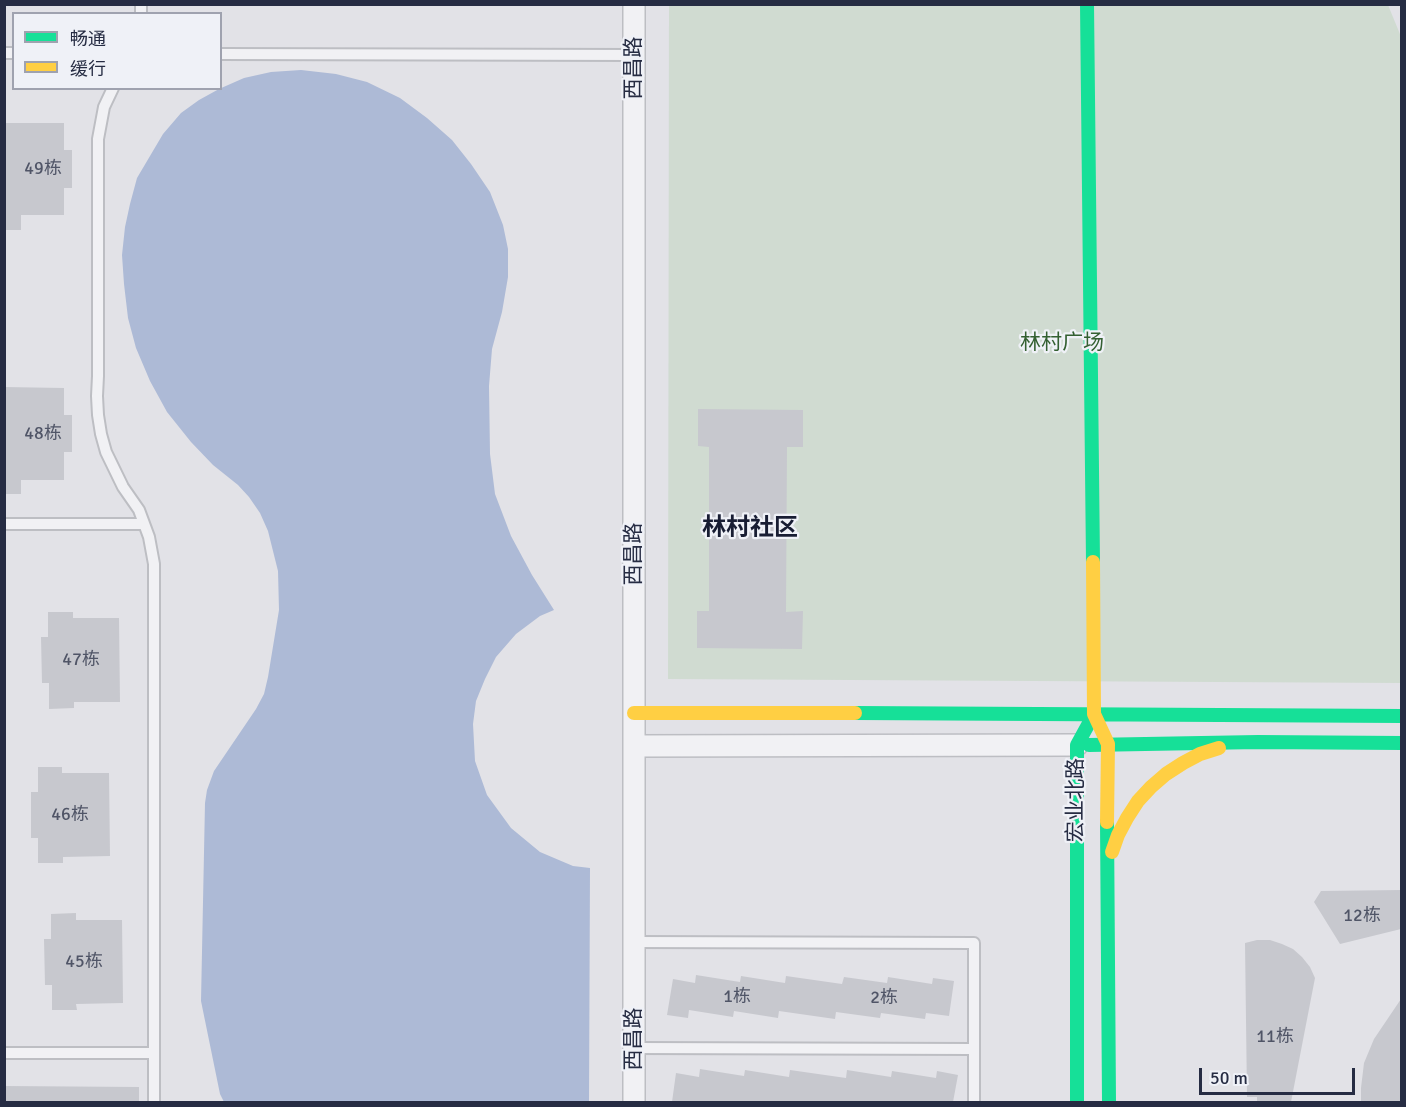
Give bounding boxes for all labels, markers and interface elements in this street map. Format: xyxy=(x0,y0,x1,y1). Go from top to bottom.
legend xyxy=(12,12,222,90)
text: 畅通 xyxy=(70,28,106,50)
street label: 西昌路 xyxy=(621,37,647,99)
text: 缓行 xyxy=(70,58,106,80)
house number: 49栋 xyxy=(24,158,62,180)
park label: 林村广场 xyxy=(1020,330,1104,356)
house number: 48栋 xyxy=(24,423,62,445)
district label: 林村社区 xyxy=(702,515,798,543)
street label: 西昌路 xyxy=(621,523,647,585)
house number: 47栋 xyxy=(62,649,100,671)
street label: 宏业北路 xyxy=(1063,758,1089,842)
house number: 46栋 xyxy=(51,804,89,826)
house number: 12栋 xyxy=(1343,905,1381,927)
house number: 45栋 xyxy=(65,951,103,973)
house number: 1栋 xyxy=(723,986,751,1008)
house number: 2栋 xyxy=(870,987,898,1009)
street label: 西昌路 xyxy=(621,1008,647,1070)
house number: 11栋 xyxy=(1256,1026,1294,1048)
scale bar xyxy=(1202,1056,1358,1094)
text: 50 m xyxy=(1210,1067,1248,1089)

